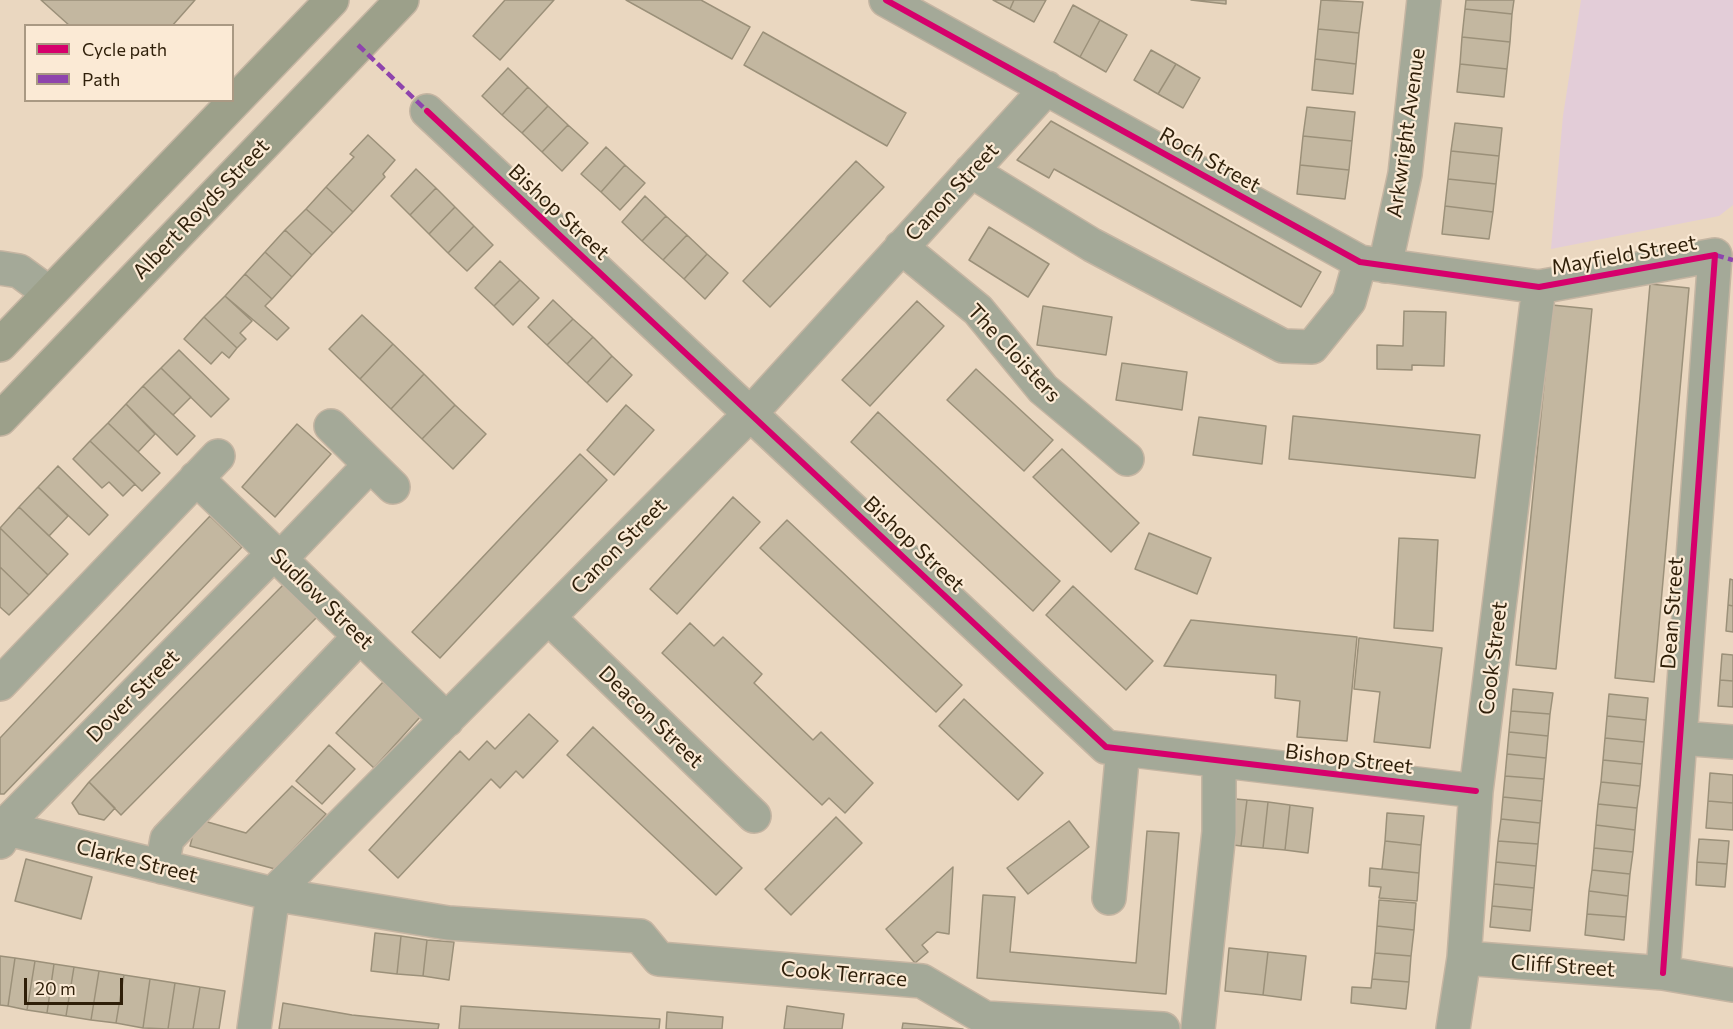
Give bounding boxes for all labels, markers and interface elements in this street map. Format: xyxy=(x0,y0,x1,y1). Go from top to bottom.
legend xyxy=(24,24,234,102)
text: Cycle path xyxy=(82,38,167,60)
street label: Arkwright Avenue xyxy=(1382,47,1430,219)
text: Path xyxy=(82,68,120,90)
street label: Roch Street xyxy=(1155,122,1265,198)
street label: Albert Royds Street xyxy=(127,134,275,284)
street label: Canon Street xyxy=(900,138,1004,246)
street label: Bishop Street xyxy=(503,159,615,265)
street label: Mayfield Street xyxy=(1549,230,1699,280)
street label: The Cloisters xyxy=(962,299,1066,407)
street label: Bishop Street xyxy=(858,491,970,597)
street label: Canon Street xyxy=(566,493,672,599)
street label: Sudlow Street xyxy=(265,543,379,655)
street label: Dean Street xyxy=(1655,556,1689,670)
street label: Cook Street xyxy=(1474,600,1512,716)
street label: Dover Street xyxy=(81,644,185,748)
street label: Deacon Street xyxy=(593,661,709,773)
street label: Bishop Street xyxy=(1284,739,1414,779)
street label: Clarke Street xyxy=(74,834,200,888)
street label: Cliff Street xyxy=(1510,950,1616,982)
street label: Cook Terrace xyxy=(780,956,908,992)
scale bar xyxy=(27,966,126,1004)
text: 20 m xyxy=(35,977,76,999)

